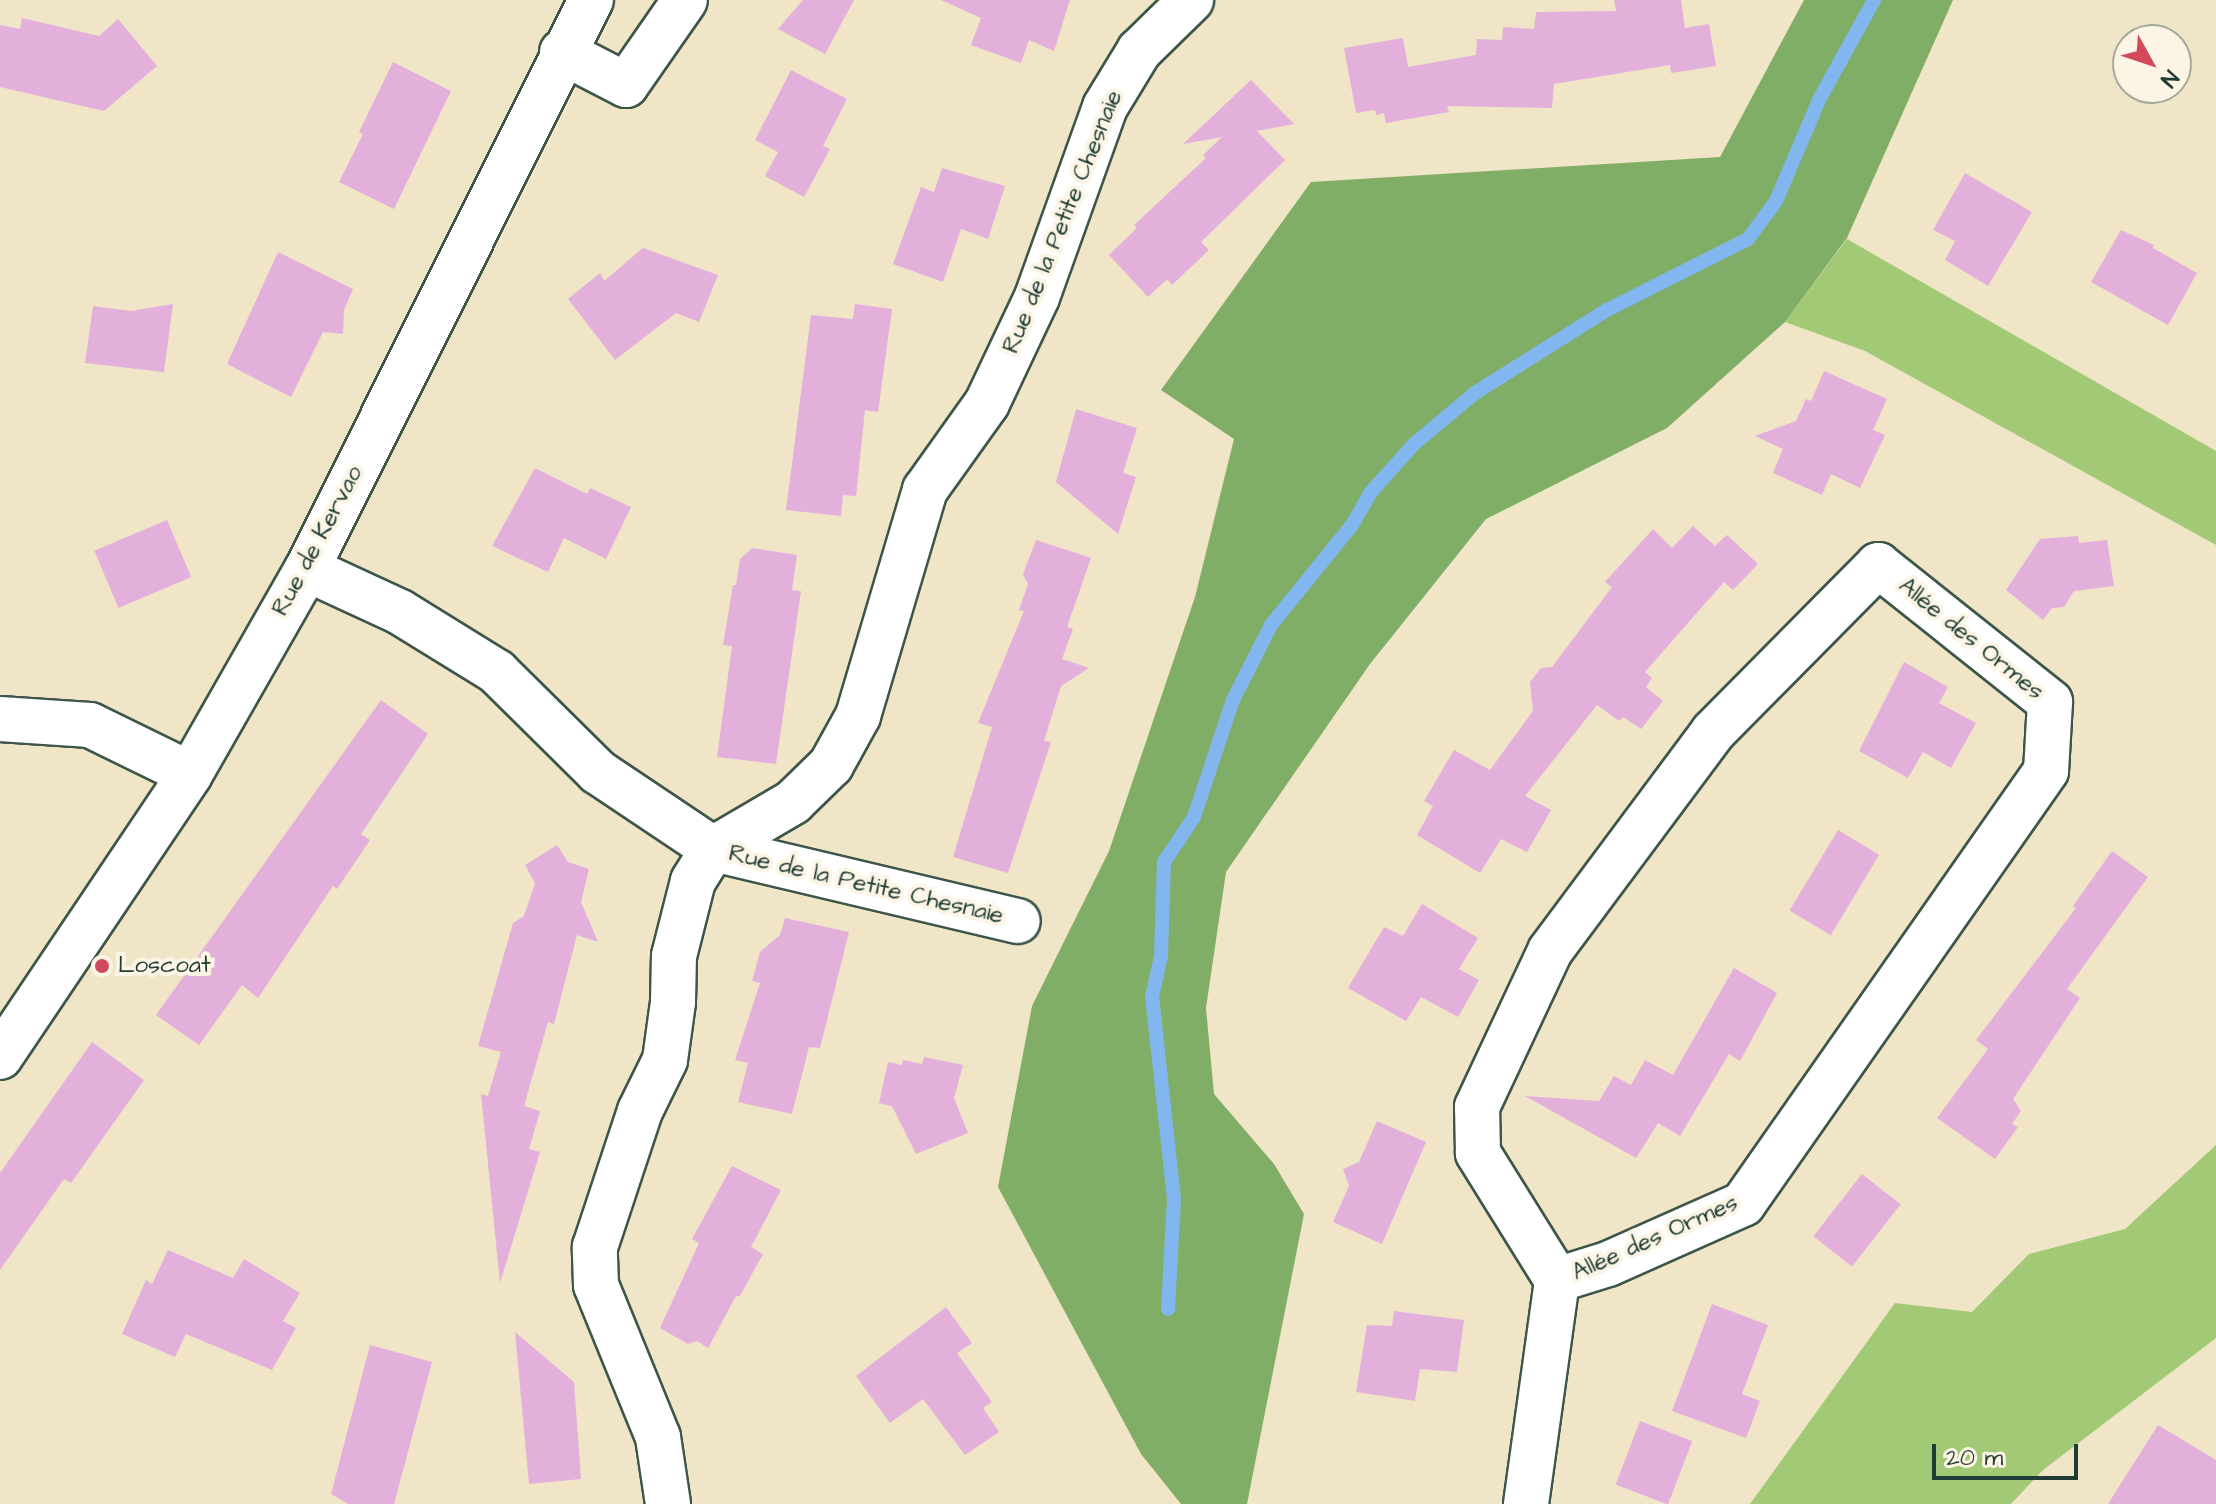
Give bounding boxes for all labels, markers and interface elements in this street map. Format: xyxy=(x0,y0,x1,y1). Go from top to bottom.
north arrow xyxy=(2112,24,2192,104)
text: N xyxy=(2153,63,2186,94)
street label: Rue de la Petite Chesnaie xyxy=(997,86,1129,358)
street label: Rue de Kervao xyxy=(266,461,370,621)
street label: Allée des Ormes xyxy=(1893,572,2049,706)
street label: Rue de la Petite Chesnaie xyxy=(726,839,1006,931)
place label: Loscoat xyxy=(118,952,211,980)
marker: Loscoat xyxy=(93,957,111,975)
street label: Allée des Ormes xyxy=(1568,1189,1742,1287)
scale bar xyxy=(1936,1428,2082,1478)
text: 20 m xyxy=(1946,1441,2003,1475)

